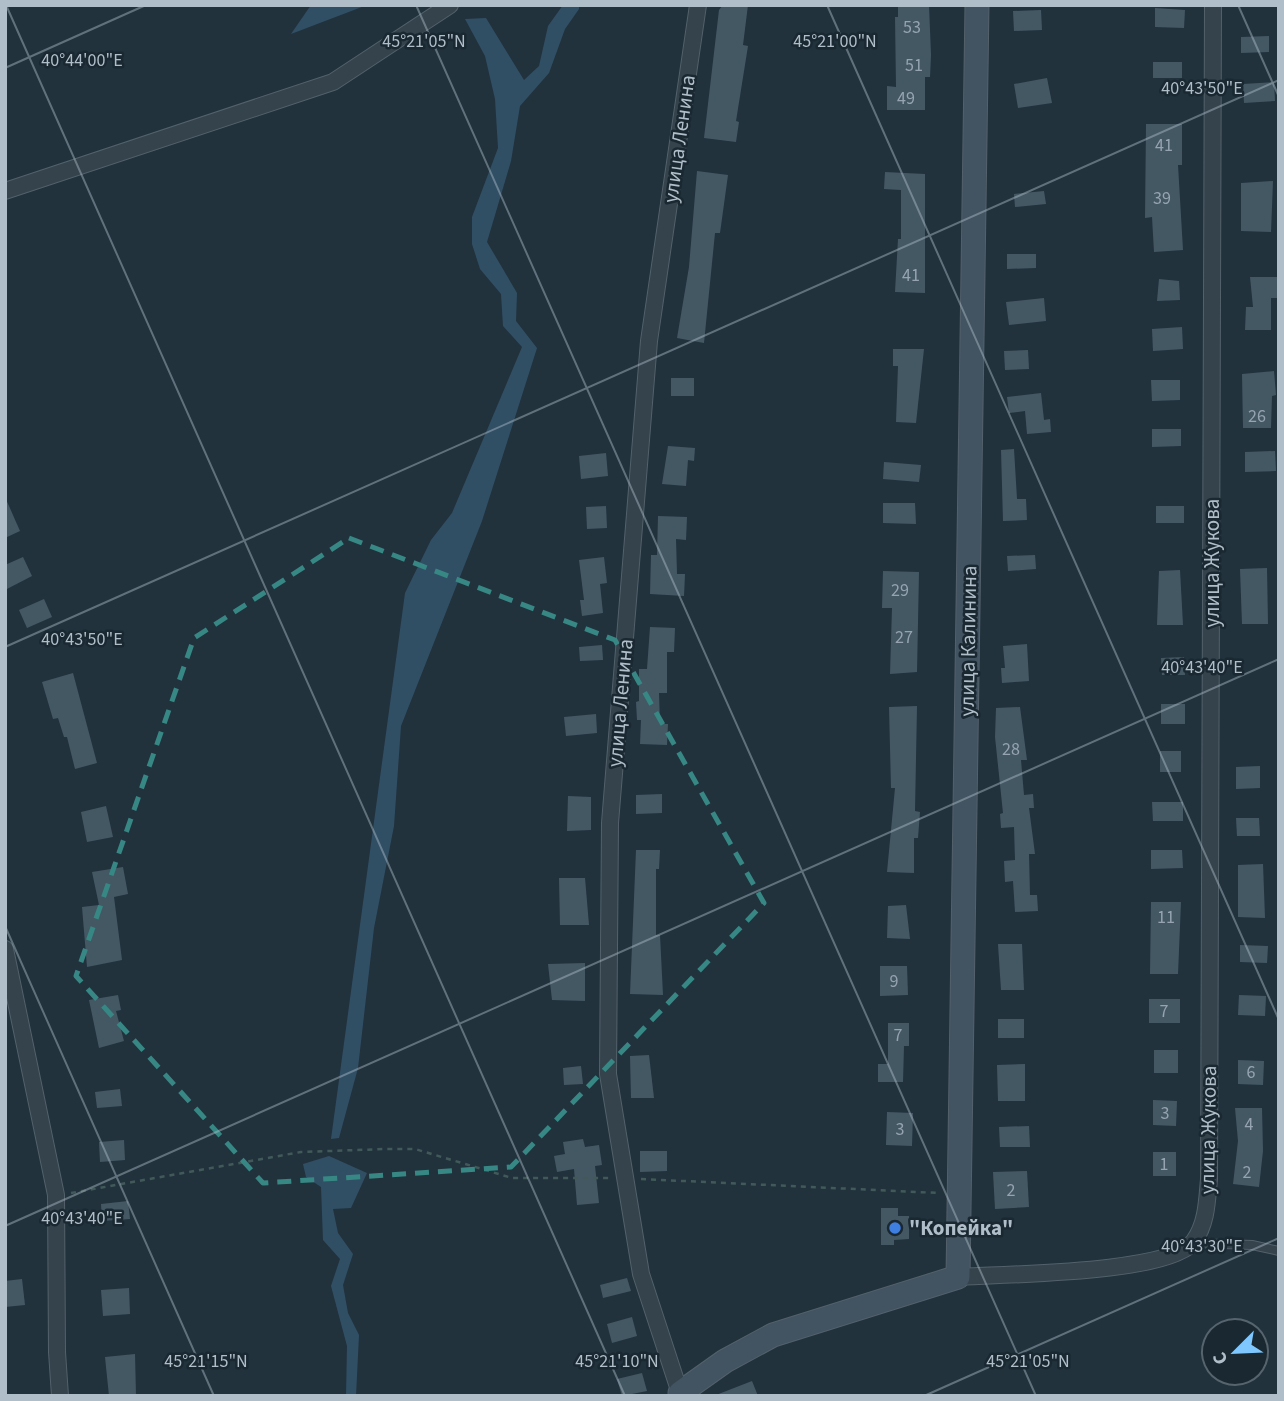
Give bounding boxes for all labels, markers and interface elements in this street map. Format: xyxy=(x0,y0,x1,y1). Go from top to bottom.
house number: 53 xyxy=(903,15,921,40)
text: 45°21'05"N xyxy=(382,29,466,54)
text: 45°21'00"N xyxy=(793,29,877,54)
text: 40°44'00"E xyxy=(41,48,123,73)
house number: 51 xyxy=(905,53,923,78)
street label: улица Ленина xyxy=(655,73,703,205)
text: 40°43'50"E xyxy=(1161,76,1243,101)
house number: 49 xyxy=(897,86,915,111)
house number: 41 xyxy=(1155,133,1173,158)
house number: 39 xyxy=(1153,186,1171,211)
house number: 41 xyxy=(902,263,920,288)
house number: 26 xyxy=(1248,404,1266,429)
street label: улица Жукова xyxy=(1197,499,1227,627)
street label: улица Калинина xyxy=(952,565,984,717)
house number: 29 xyxy=(891,578,909,603)
house number: 27 xyxy=(895,625,913,650)
text: 40°43'50"E xyxy=(41,627,123,652)
street label: улица Ленина xyxy=(599,637,641,769)
text: 40°43'40"E xyxy=(1161,655,1243,680)
house number: 28 xyxy=(1002,737,1020,762)
house number: 11 xyxy=(1157,905,1175,930)
house number: 9 xyxy=(890,969,899,994)
house number: 7 xyxy=(1160,999,1169,1024)
house number: 7 xyxy=(894,1023,903,1048)
house number: 6 xyxy=(1247,1060,1256,1085)
street label: улица Жукова xyxy=(1192,1065,1224,1195)
house number: 3 xyxy=(1161,1101,1170,1126)
house number: 4 xyxy=(1245,1112,1254,1137)
house number: 3 xyxy=(896,1117,905,1142)
house number: 1 xyxy=(1160,1152,1168,1177)
house number: 2 xyxy=(1243,1160,1252,1185)
house number: 2 xyxy=(1007,1178,1016,1203)
text: 40°43'40"E xyxy=(41,1206,123,1231)
place label: "Копейка" xyxy=(909,1213,1013,1243)
marker: "Копейка" xyxy=(887,1220,903,1236)
text: 40°43'30"E xyxy=(1161,1234,1243,1259)
north arrow xyxy=(1200,1317,1270,1387)
text: С xyxy=(1206,1348,1235,1369)
text: 45°21'15"N xyxy=(164,1349,248,1374)
text: 45°21'10"N xyxy=(575,1349,659,1374)
text: 45°21'05"N xyxy=(986,1349,1070,1374)

